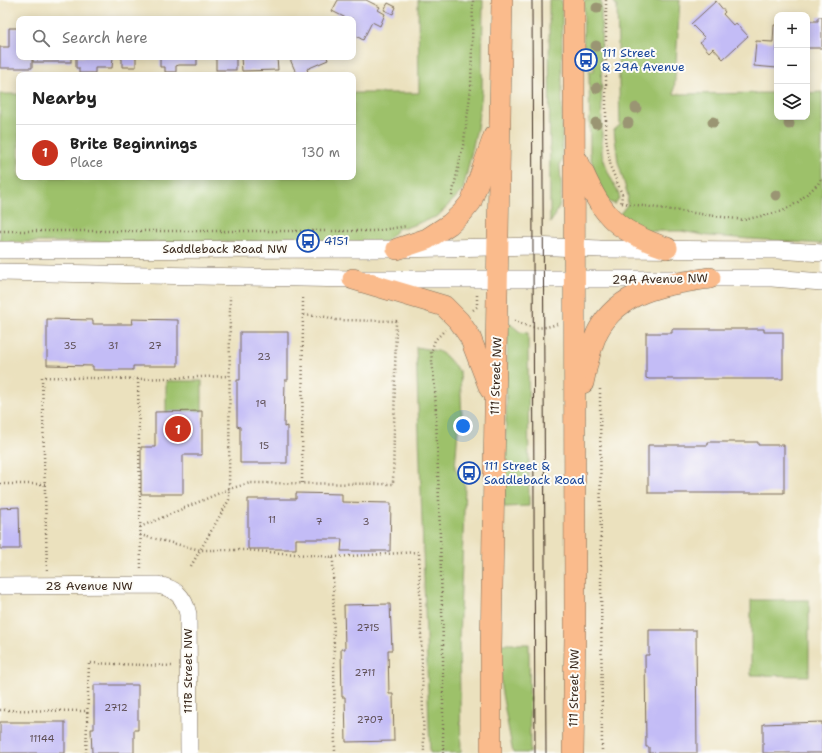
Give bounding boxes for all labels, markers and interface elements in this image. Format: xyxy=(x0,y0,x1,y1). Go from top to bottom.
map controls xyxy=(774,12,810,120)
button: + xyxy=(774,12,810,48)
search box xyxy=(16,16,356,60)
icon: search xyxy=(30,27,52,49)
text: Search here xyxy=(62,28,148,48)
place label: 111 Street & 29A Avenue xyxy=(602,45,685,75)
bus stop icon: 111 Street & 29A Avenue xyxy=(573,47,599,73)
button: − xyxy=(774,48,810,84)
button: layers xyxy=(774,84,810,120)
text: Nearby xyxy=(32,87,97,109)
text: Brite Beginnings xyxy=(70,134,197,154)
text: 1 xyxy=(42,144,48,161)
text: 130 m xyxy=(302,144,340,161)
text: Place xyxy=(70,154,103,171)
bus stop icon: 4151 xyxy=(295,228,321,254)
place label: 4151 xyxy=(324,233,348,249)
street label: Saddleback Road NW xyxy=(162,241,288,257)
street label: 29A Avenue NW xyxy=(612,270,708,288)
street label: 111 Street NW xyxy=(487,337,505,415)
house number: 35 xyxy=(64,339,76,352)
house number: 31 xyxy=(108,339,118,352)
house number: 27 xyxy=(148,339,162,352)
house number: 23 xyxy=(257,350,271,363)
house number: 19 xyxy=(256,397,266,410)
pin: 1 xyxy=(165,414,191,444)
your location xyxy=(453,416,473,436)
house number: 15 xyxy=(259,439,269,452)
place label: 111 Street & Saddleback Road xyxy=(484,458,585,488)
bus stop icon: 111 Street & Saddleback Road xyxy=(456,460,482,486)
house number: 11 xyxy=(268,513,276,526)
house number: 7 xyxy=(316,515,323,528)
house number: 3 xyxy=(363,515,370,528)
street label: 28 Avenue NW xyxy=(45,578,133,594)
house number: 2715 xyxy=(357,621,379,634)
street label: 111B Street NW xyxy=(180,628,196,714)
street label: 111 Street NW xyxy=(565,649,583,727)
house number: 2711 xyxy=(355,666,375,679)
house number: 2712 xyxy=(104,701,128,714)
house number: 2707 xyxy=(357,713,383,726)
house number: 11144 xyxy=(29,732,55,745)

